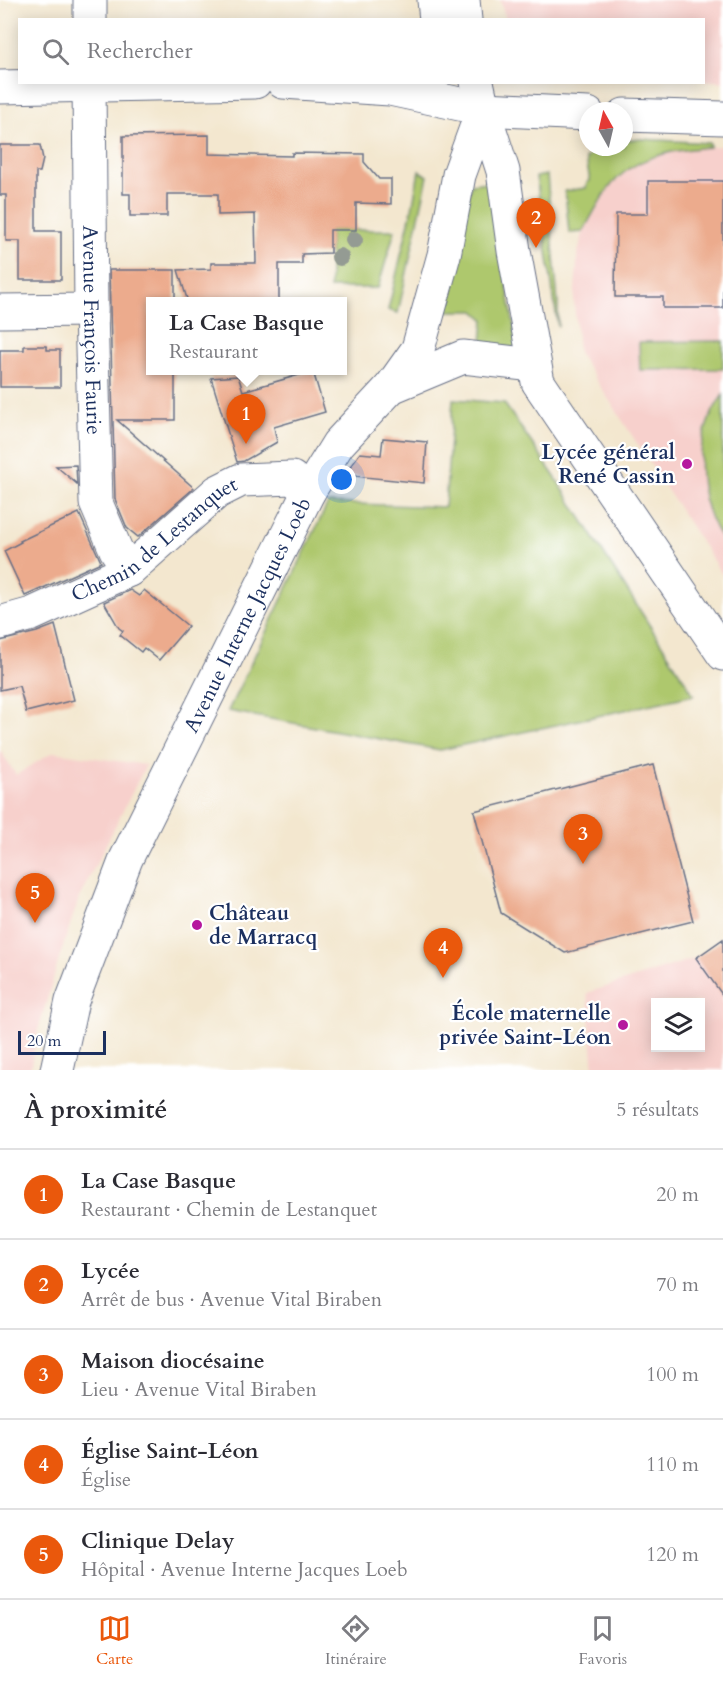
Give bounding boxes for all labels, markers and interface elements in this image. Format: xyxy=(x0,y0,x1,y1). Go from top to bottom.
search box xyxy=(18,18,705,84)
icon: search xyxy=(39,35,72,68)
text: Rechercher xyxy=(87,36,192,66)
north arrow xyxy=(579,102,633,156)
pin: 2 xyxy=(516,198,556,248)
street label: Avenue François Faurie xyxy=(75,225,108,435)
popup xyxy=(146,297,347,375)
text: La Case Basque xyxy=(169,308,324,338)
text: Restaurant xyxy=(169,338,258,365)
pin: 1 xyxy=(226,394,266,444)
place label: Lycée général René Cassin xyxy=(541,438,675,491)
marker: Lycée général René Cassin xyxy=(680,457,694,471)
your location xyxy=(327,465,356,494)
street label: Chemin de Lestanquet xyxy=(67,470,243,609)
street label: Avenue Interne Jacques Loeb xyxy=(177,493,319,738)
pin: 3 xyxy=(564,814,602,864)
pin: 5 xyxy=(15,874,54,923)
place label: Château de Marracq xyxy=(209,899,317,952)
marker: Château de Marracq xyxy=(190,918,204,932)
pin: 4 xyxy=(424,928,462,978)
map controls xyxy=(651,998,705,1052)
button: layers xyxy=(651,998,705,1052)
place label: École maternelle privée Saint-Léon xyxy=(439,999,612,1052)
marker: École maternelle privée Saint-Léon xyxy=(616,1018,630,1032)
scale bar xyxy=(18,1028,106,1056)
text: 20 m xyxy=(27,1030,61,1052)
text: À proximité xyxy=(24,1092,167,1127)
text: 5 résultats xyxy=(616,1096,699,1123)
text: La Case Basque xyxy=(81,1166,236,1196)
text: 1 xyxy=(38,1181,49,1208)
text: 20 m xyxy=(656,1181,699,1208)
text: Restaurant · Chemin de Lestanquet xyxy=(81,1196,377,1223)
text: Lycée xyxy=(81,1256,140,1286)
text: 2 xyxy=(38,1271,49,1298)
text: 70 m xyxy=(656,1271,699,1298)
text: Arrêt de bus · Avenue Vital Biraben xyxy=(81,1286,382,1313)
text: Maison diocésaine xyxy=(81,1346,265,1376)
text: 3 xyxy=(38,1361,49,1388)
text: 100 m xyxy=(646,1361,699,1388)
text: Lieu · Avenue Vital Biraben xyxy=(81,1376,317,1403)
text: Église Saint-Léon xyxy=(81,1436,259,1466)
text: 4 xyxy=(38,1451,49,1478)
text: 110 m xyxy=(646,1451,699,1478)
text: Église xyxy=(81,1466,131,1493)
text: Clinique Delay xyxy=(81,1526,235,1556)
text: 5 xyxy=(38,1541,49,1568)
text: 120 m xyxy=(646,1541,699,1568)
text: Hôpital · Avenue Interne Jacques Loeb xyxy=(81,1556,408,1583)
tab: Carte xyxy=(96,1612,133,1670)
tab: Itinéraire xyxy=(325,1612,387,1670)
tab: Favoris xyxy=(579,1612,627,1670)

